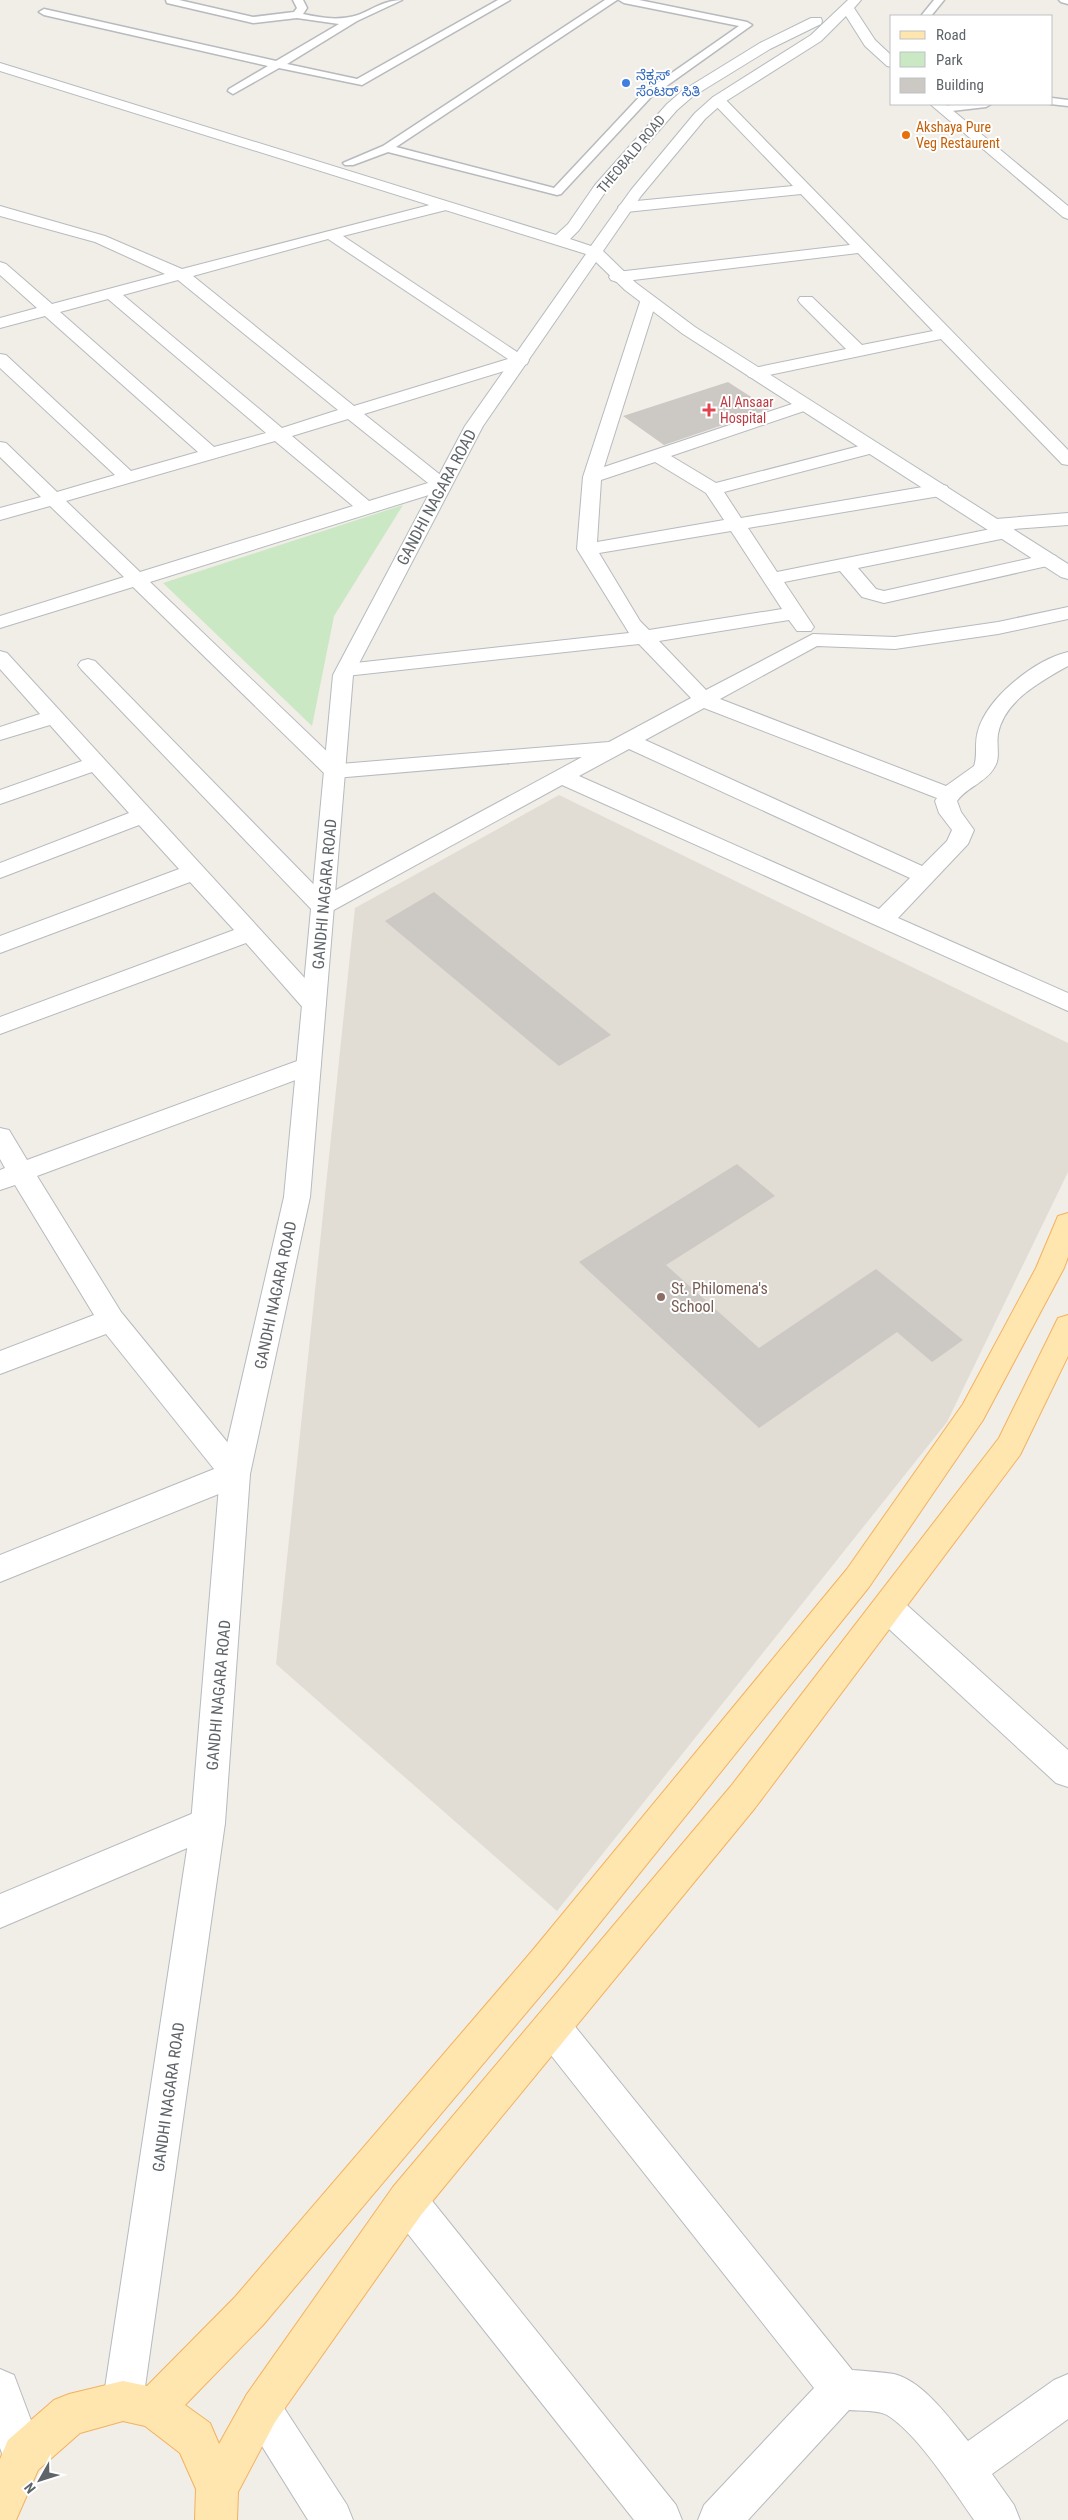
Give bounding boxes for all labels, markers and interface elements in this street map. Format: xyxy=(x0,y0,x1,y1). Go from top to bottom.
legend xyxy=(890,15,1053,105)
text: Road xyxy=(936,26,966,44)
text: Park xyxy=(936,51,963,69)
place label: ನೆಕ್ಸಸ್ ಸೆಂಟರ್ ಸಿತಿ xyxy=(636,67,701,99)
text: Building xyxy=(936,76,984,94)
marker: ನೆಕ್ಸಸ್ ಸೆಂಟರ್ ಸಿತಿ xyxy=(620,77,632,89)
street label: THEOBALD ROAD xyxy=(594,112,668,196)
place label: Akshaya Pure Veg Restaurent xyxy=(916,119,1000,151)
marker: Akshaya Pure Veg Restaurent xyxy=(900,129,912,141)
place label: Al Ansaar Hospital xyxy=(720,394,773,426)
marker: Al Ansaar Hospital xyxy=(702,403,716,417)
street label: GANDHI NAGARA ROAD xyxy=(393,426,480,568)
street label: GANDHI NAGARA ROAD xyxy=(308,818,341,970)
street label: GANDHI NAGARA ROAD xyxy=(251,1219,300,1371)
place label: St. Philomena's School xyxy=(671,1279,768,1316)
marker: St. Philomena's School xyxy=(655,1291,667,1303)
street label: GANDHI NAGARA ROAD xyxy=(202,1619,235,1771)
street label: GANDHI NAGARA ROAD xyxy=(149,2021,188,2173)
north arrow xyxy=(15,2455,65,2505)
text: N xyxy=(21,2480,39,2497)

